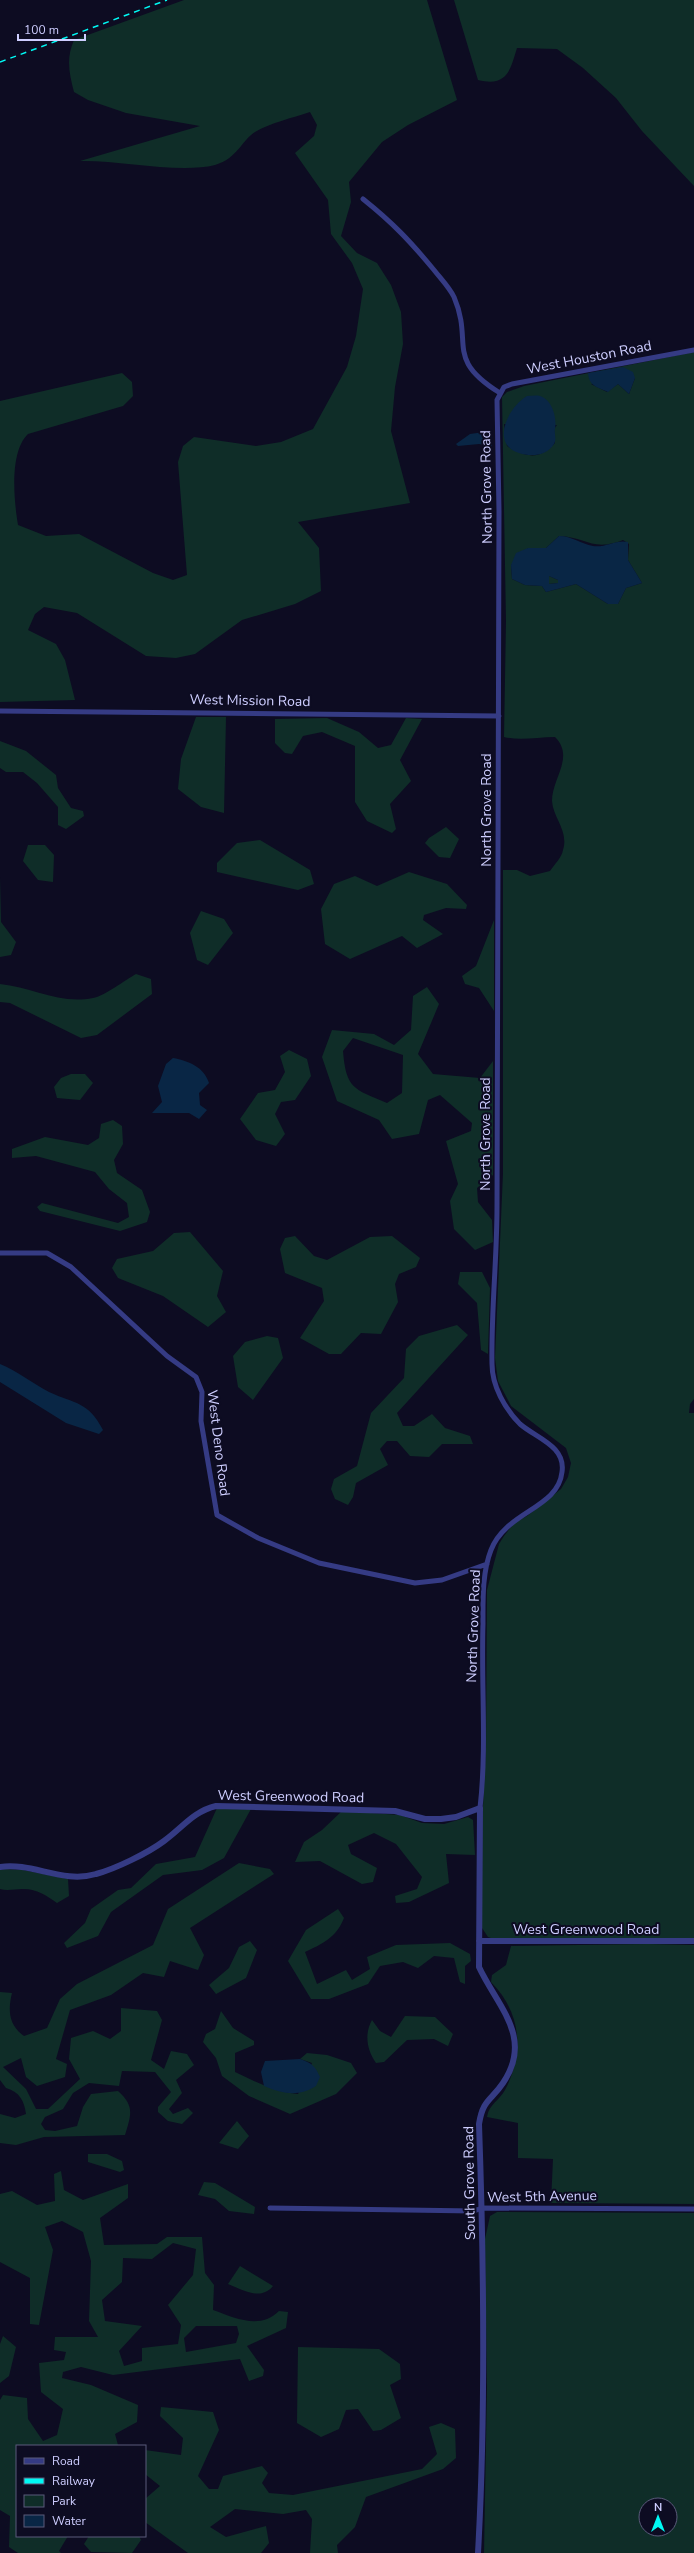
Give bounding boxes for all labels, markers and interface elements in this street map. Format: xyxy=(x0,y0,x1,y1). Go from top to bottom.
scale bar xyxy=(18,16,85,42)
text: 100 m xyxy=(24,22,59,38)
street label: West Houston Road xyxy=(525,336,653,379)
street label: North Grove Road xyxy=(476,430,497,544)
street label: West Mission Road xyxy=(189,690,311,711)
street label: North Grove Road xyxy=(477,753,496,867)
street label: North Grove Road xyxy=(476,1077,495,1191)
street label: West Deno Road xyxy=(203,1389,234,1497)
street label: North Grove Road xyxy=(462,1569,485,1683)
street label: West Greenwood Road xyxy=(218,1786,364,1807)
street label: West Greenwood Road xyxy=(513,1920,659,1939)
street label: South Grove Road xyxy=(459,2126,480,2240)
street label: West 5th Avenue xyxy=(487,2186,597,2207)
legend xyxy=(16,2445,146,2537)
text: Road xyxy=(52,2453,80,2469)
text: Railway xyxy=(52,2473,96,2489)
text: Park xyxy=(52,2493,77,2509)
north arrow xyxy=(638,2497,678,2537)
text: N xyxy=(654,2500,662,2515)
text: Water xyxy=(52,2513,86,2529)

